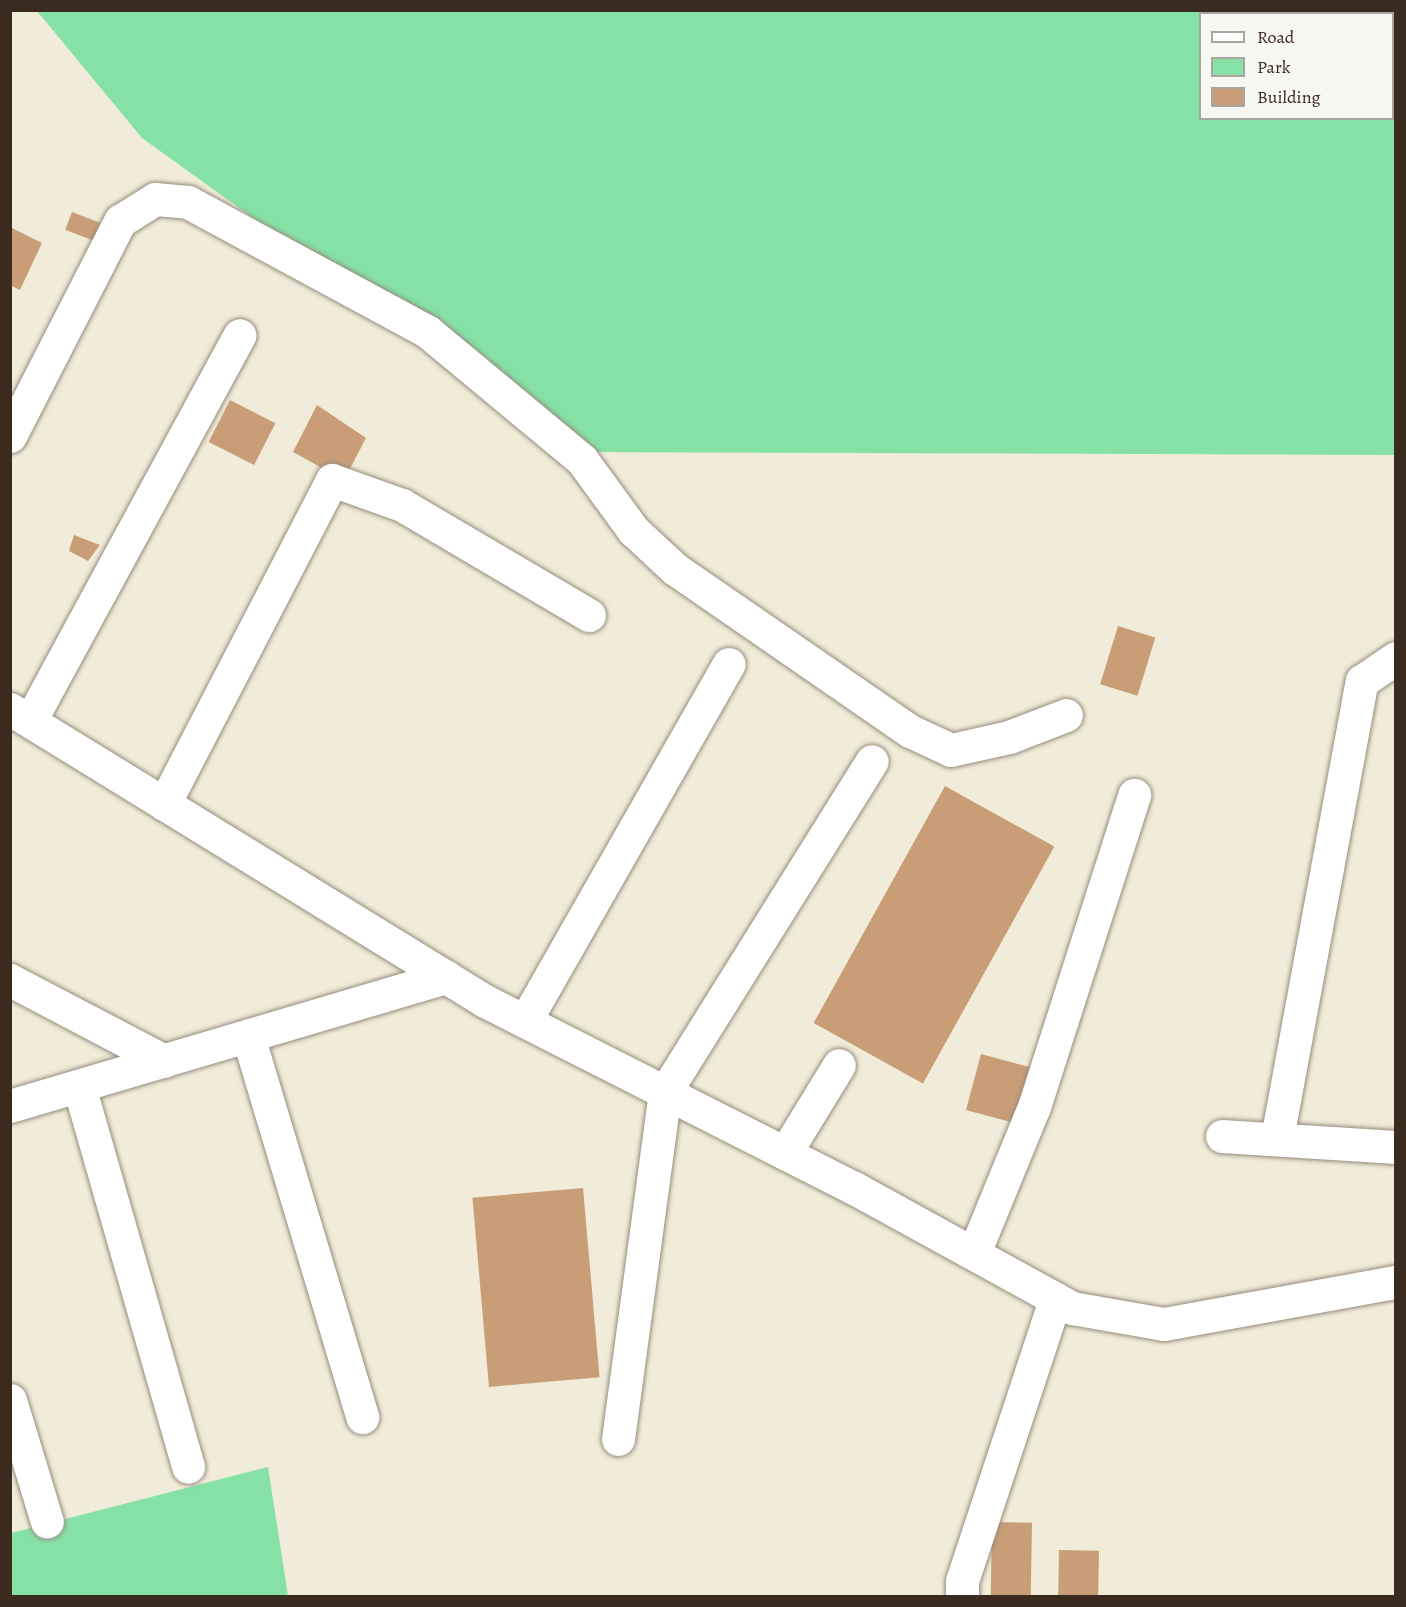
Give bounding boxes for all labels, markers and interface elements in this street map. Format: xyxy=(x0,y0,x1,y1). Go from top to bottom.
legend xyxy=(1199,12,1394,120)
text: Road xyxy=(1257,25,1294,49)
text: Park xyxy=(1257,55,1291,79)
text: Building xyxy=(1257,85,1321,109)

